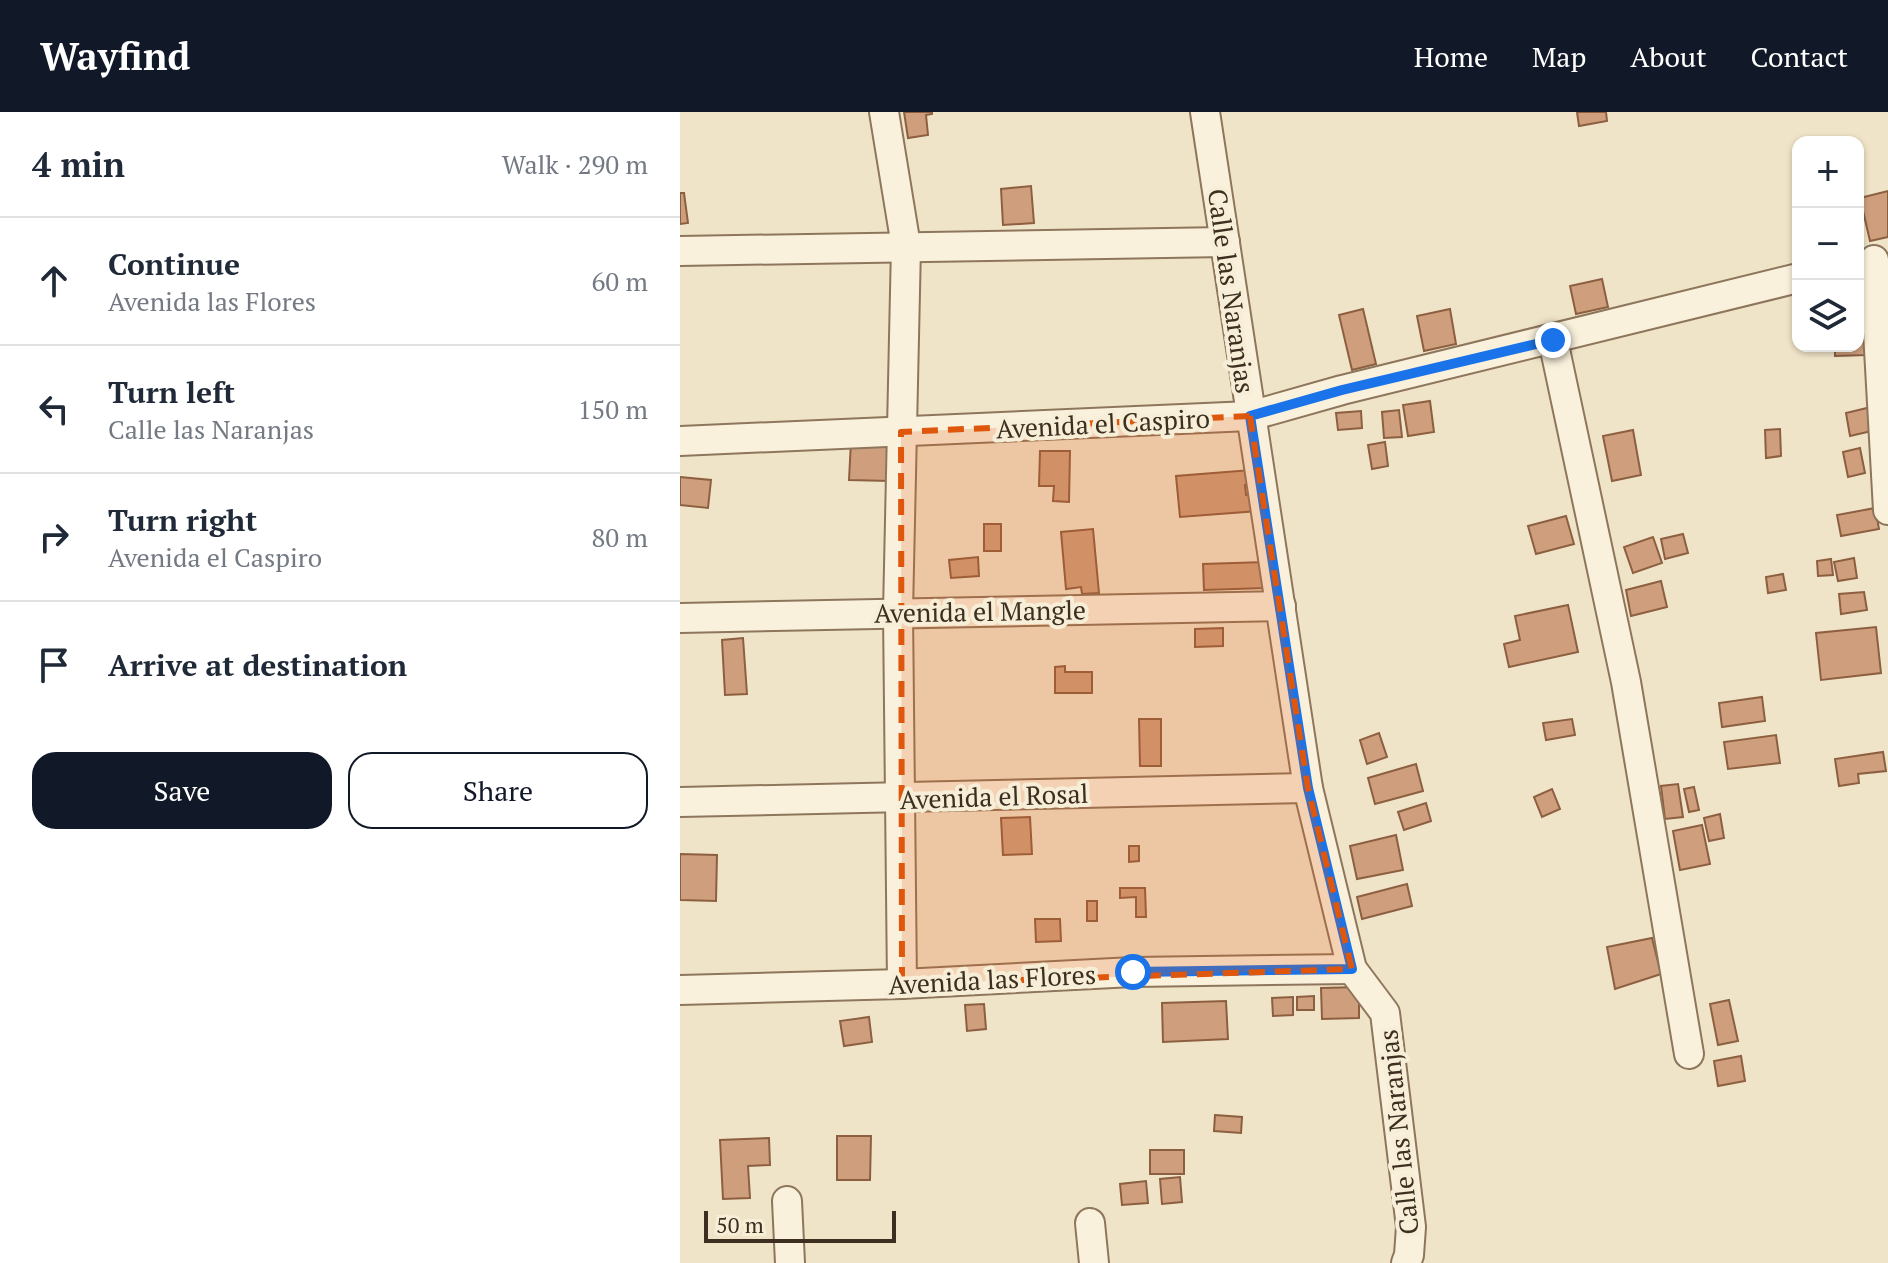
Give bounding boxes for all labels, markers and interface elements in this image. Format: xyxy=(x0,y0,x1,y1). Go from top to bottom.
text: Wayfind xyxy=(40,31,190,81)
text: Home xyxy=(1414,38,1488,75)
text: Map xyxy=(1532,38,1586,75)
text: About xyxy=(1630,38,1707,75)
text: Contact xyxy=(1751,38,1848,75)
map controls xyxy=(1792,136,1864,352)
button: + xyxy=(1792,136,1864,208)
text: 4 min xyxy=(32,142,125,187)
text: Walk · 290 m xyxy=(502,147,648,181)
street label: Calle las Naranjas xyxy=(1201,187,1263,395)
button: − xyxy=(1792,208,1864,280)
text: Continue xyxy=(108,244,240,284)
icon: ahead xyxy=(32,259,76,303)
text: 60 m xyxy=(592,264,648,298)
button: layers xyxy=(1792,280,1864,352)
text: Avenida las Flores xyxy=(108,284,316,318)
route end xyxy=(1535,322,1571,358)
text: Turn left xyxy=(108,372,235,412)
icon: left xyxy=(32,387,76,431)
text: 150 m xyxy=(578,392,648,426)
street label: Avenida el Caspiro xyxy=(995,400,1211,446)
text: Calle las Naranjas xyxy=(108,412,314,446)
text: Turn right xyxy=(108,500,257,540)
icon: right xyxy=(32,515,76,559)
text: 80 m xyxy=(592,520,648,554)
text: Avenida el Caspiro xyxy=(108,540,322,574)
street label: Avenida el Mangle xyxy=(874,592,1086,630)
icon: arrive xyxy=(32,643,76,687)
text: Arrive at destination xyxy=(108,645,407,685)
button: Save xyxy=(32,752,332,829)
button: Share xyxy=(348,752,648,829)
street label: Avenida el Rosal xyxy=(899,776,1089,816)
route start xyxy=(1115,954,1151,990)
street label: Avenida las Flores xyxy=(887,957,1097,1001)
street label: Calle las Naranjas xyxy=(1370,1028,1426,1236)
scale bar xyxy=(704,1207,896,1243)
text: 50 m xyxy=(716,1210,764,1239)

